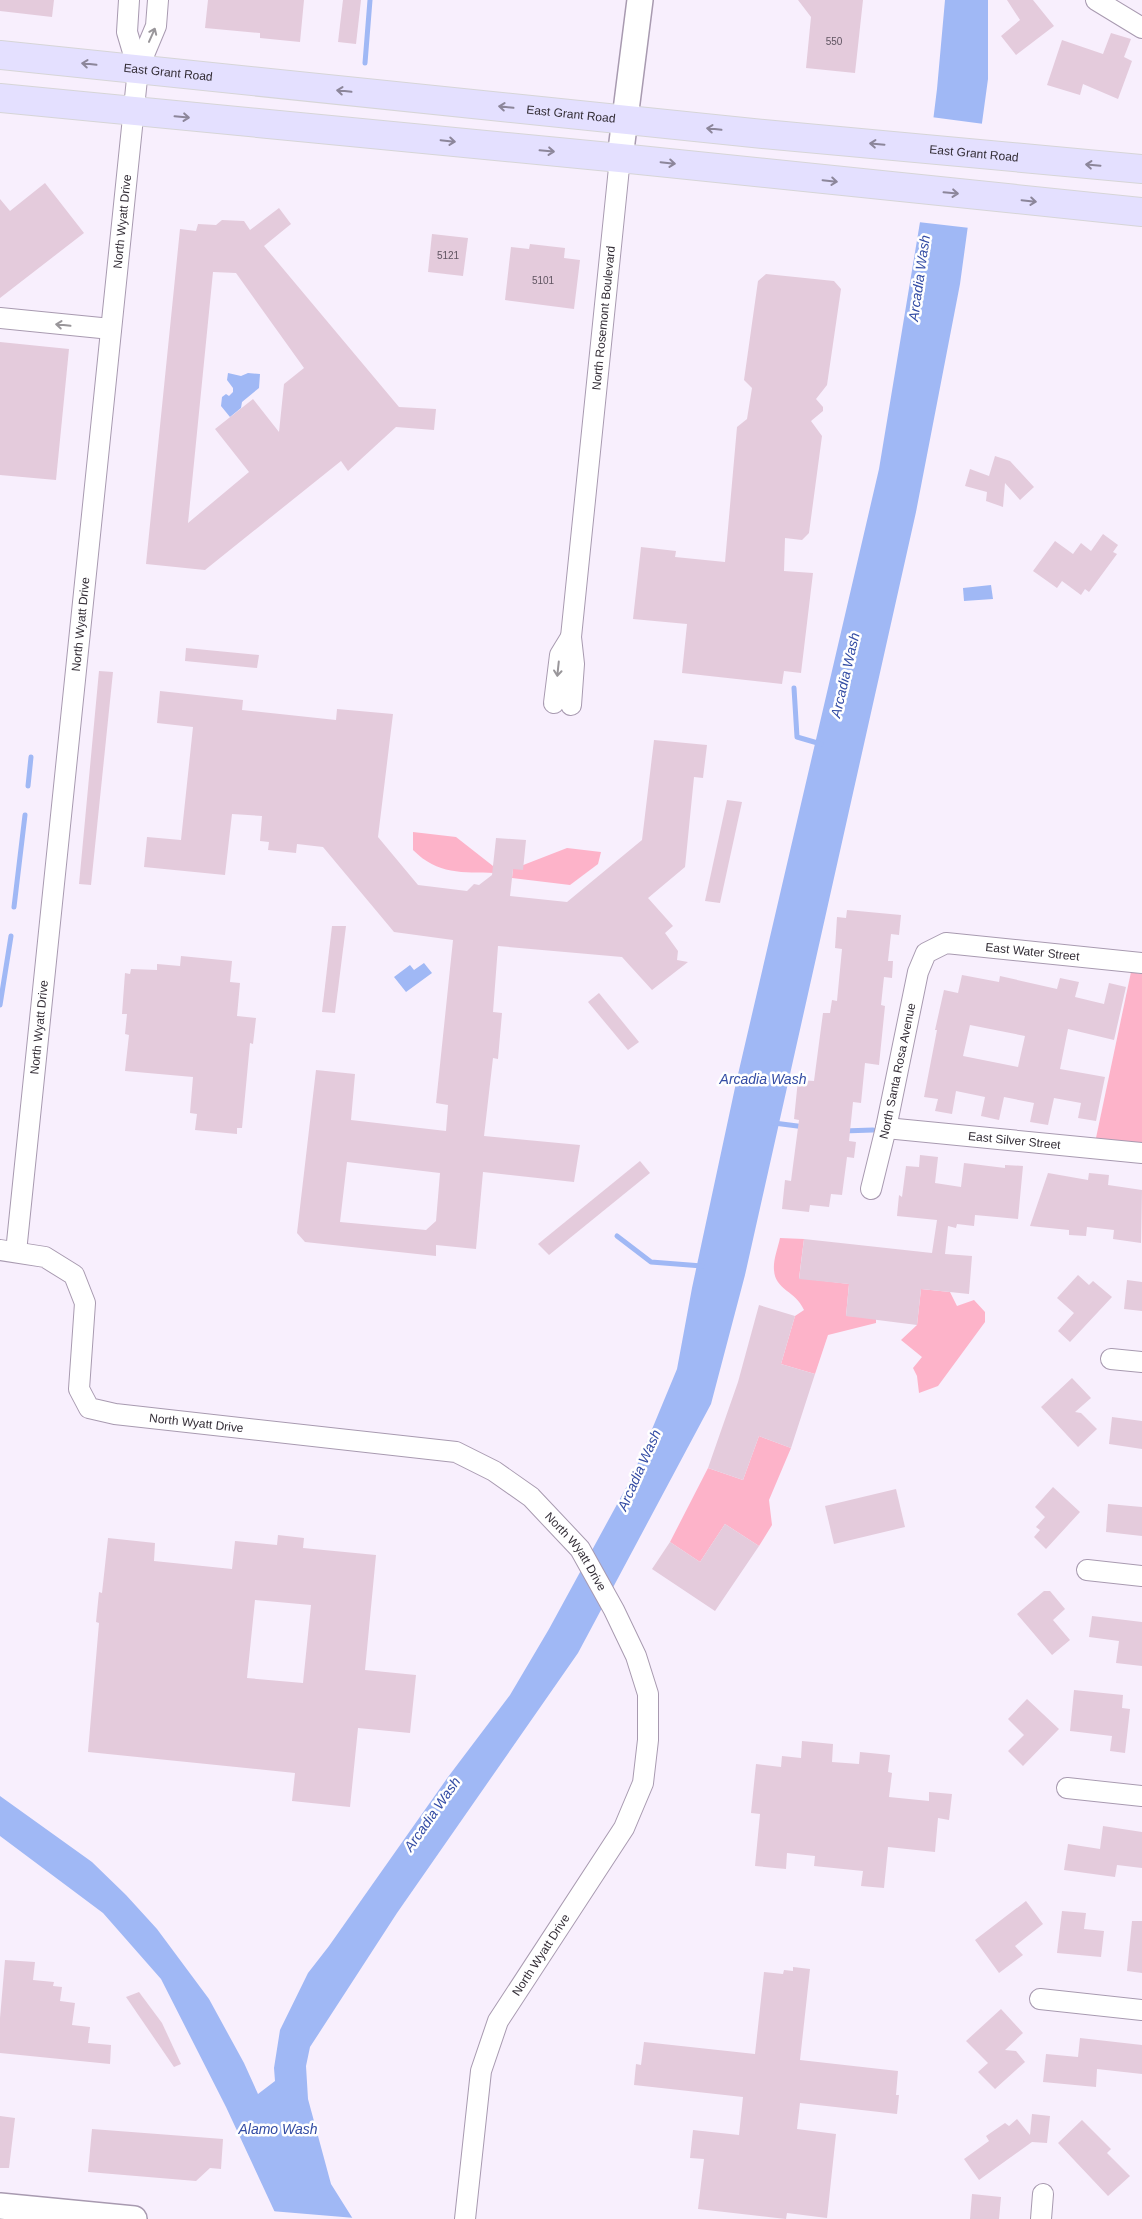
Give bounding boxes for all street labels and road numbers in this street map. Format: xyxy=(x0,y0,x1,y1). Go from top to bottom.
street label: East Grant Road xyxy=(123,61,213,84)
street label: East Grant Road xyxy=(526,103,616,126)
street label: East Grant Road xyxy=(929,142,1019,165)
street label: North Wyatt Drive xyxy=(110,173,134,269)
street label: North Rosemont Boulevard xyxy=(589,245,618,391)
street label: North Wyatt Drive xyxy=(69,576,93,672)
street label: East Water Street xyxy=(985,940,1081,964)
street label: North Wyatt Drive xyxy=(27,979,51,1075)
street label: North Santa Rosa Avenue xyxy=(877,1001,919,1141)
street label: East Silver Street xyxy=(967,1129,1062,1152)
street label: North Wyatt Drive xyxy=(149,1411,245,1435)
street label: North Wyatt Drive xyxy=(542,1509,609,1594)
street label: North Wyatt Drive xyxy=(509,1911,573,1998)

